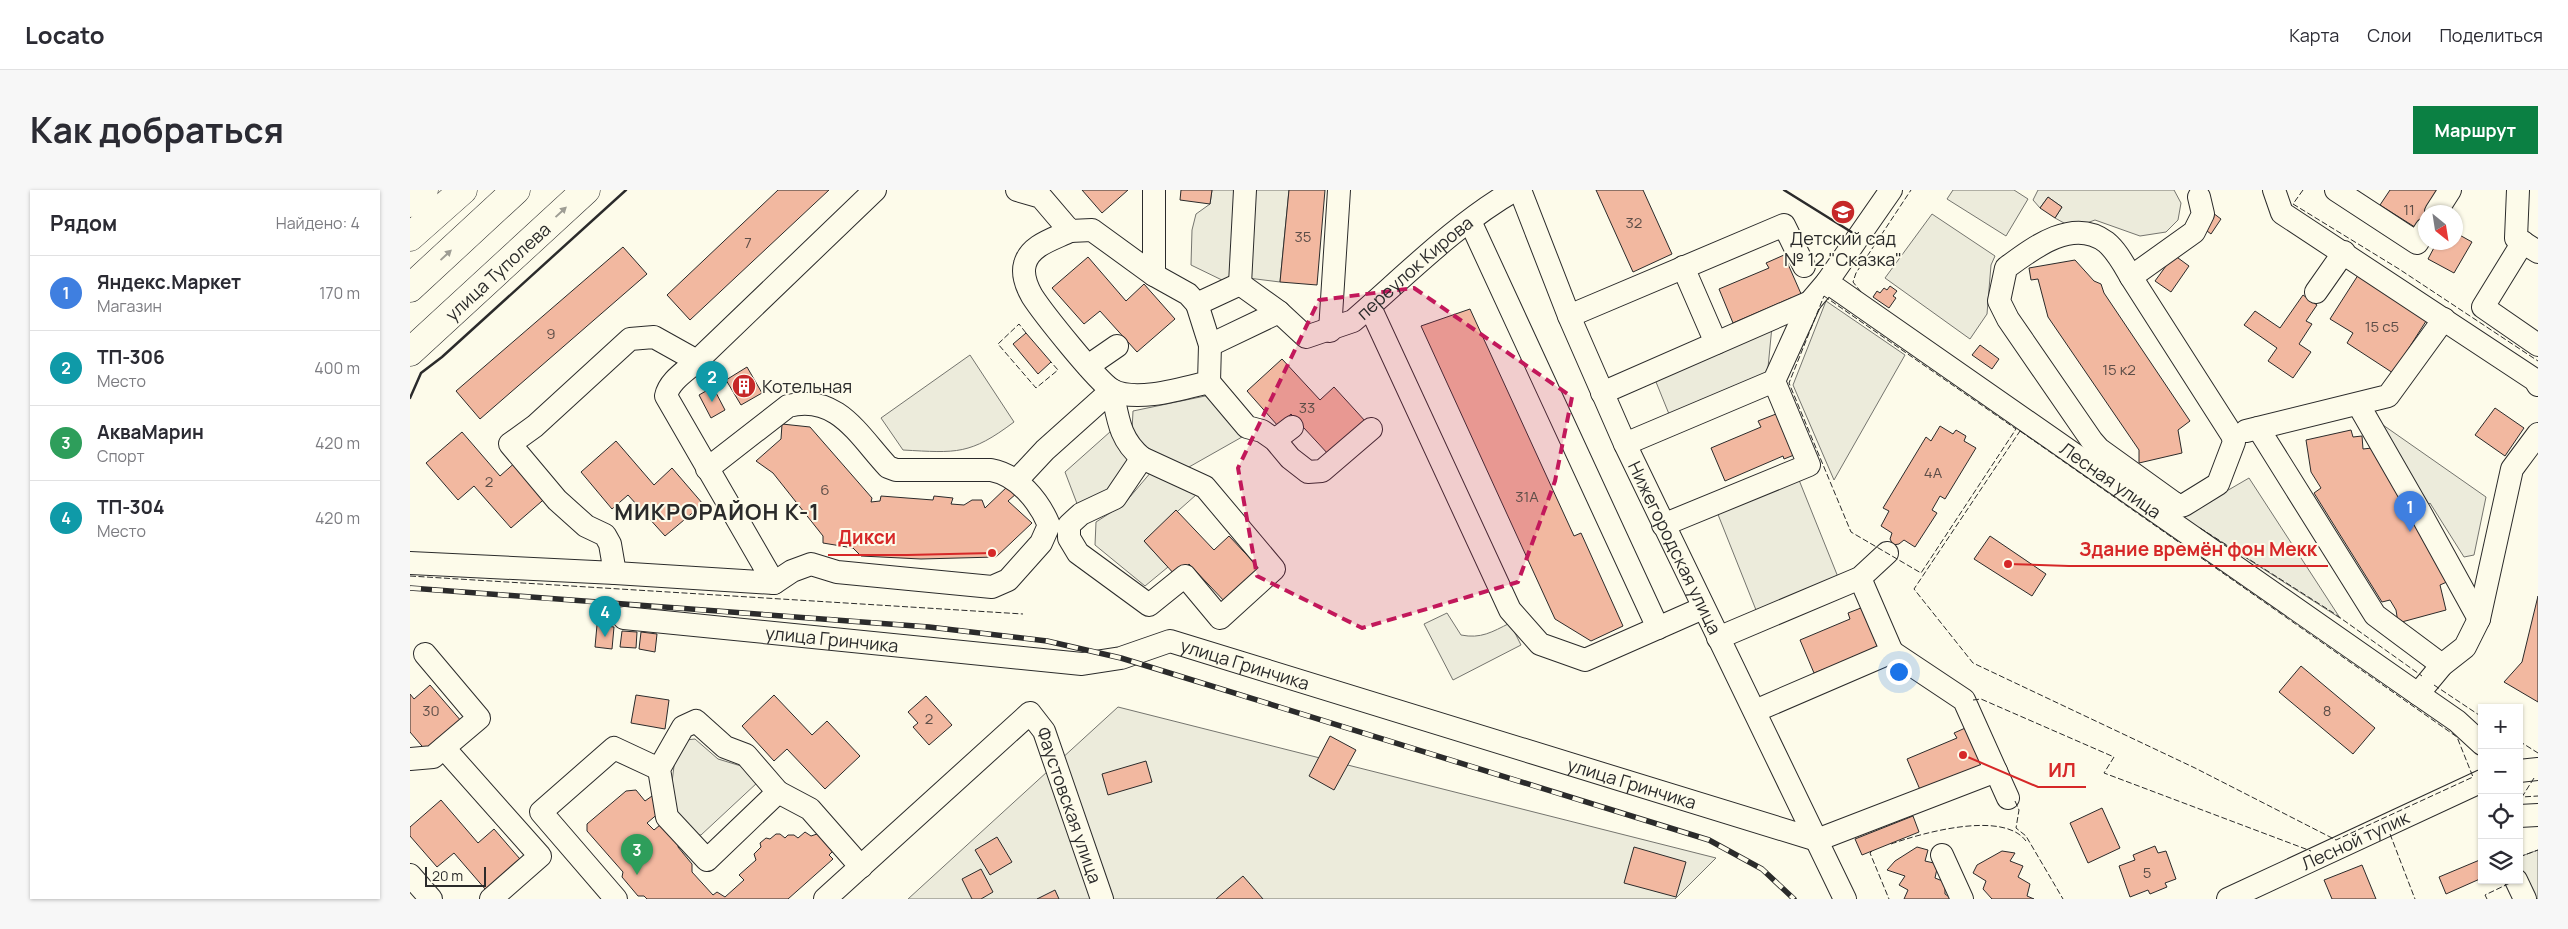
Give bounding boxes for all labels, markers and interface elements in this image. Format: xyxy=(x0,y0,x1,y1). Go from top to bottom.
text: Locato xyxy=(25,18,105,51)
text: Карта xyxy=(2289,23,2339,47)
text: Слои xyxy=(2367,23,2411,47)
text: Поделиться xyxy=(2439,23,2543,47)
text: Как добраться xyxy=(30,106,284,154)
button: Маршрут xyxy=(2413,106,2538,154)
school or university icon: Детский сад № 12 "Сказка" xyxy=(1830,199,1856,225)
house number: 11 xyxy=(2403,199,2415,220)
north arrow xyxy=(2418,205,2463,250)
one-way arrow xyxy=(555,206,567,218)
text: Рядом xyxy=(50,209,117,237)
street label: переулок Кирова xyxy=(1351,210,1477,325)
text: Найдено: 4 xyxy=(276,212,360,234)
house number: 32 xyxy=(1626,212,1642,233)
street label: улица Туполева xyxy=(440,217,555,326)
house number: 35 xyxy=(1295,226,1311,247)
place label: Детский сад № 12 "Сказка" xyxy=(1784,226,1902,271)
house number: 7 xyxy=(744,232,752,253)
one-way arrow xyxy=(439,249,451,261)
text: Яндекс.Маркет xyxy=(97,269,241,295)
text: 1 xyxy=(62,282,70,304)
text: 170 m xyxy=(319,282,360,304)
text: Магазин xyxy=(97,295,162,317)
house number: 15 с5 xyxy=(2365,316,2399,337)
house number: 9 xyxy=(546,323,556,344)
text: ТП-306 xyxy=(97,344,165,370)
text: 2 xyxy=(61,357,71,379)
text: 400 m xyxy=(314,357,360,379)
house number: 15 к2 xyxy=(2102,359,2136,380)
pin: 2 xyxy=(696,361,728,402)
text: Место xyxy=(97,370,146,392)
building icon: Котельная xyxy=(731,373,757,399)
place label: Котельная xyxy=(762,374,852,398)
house number: 33 xyxy=(1299,397,1315,418)
text: АкваМарин xyxy=(97,419,204,445)
text: 3 xyxy=(61,432,71,454)
text: 420 m xyxy=(315,432,360,454)
street label: Лесная улица xyxy=(2055,436,2166,523)
text: Спорт xyxy=(97,445,145,467)
street label: Нижегородская улица xyxy=(1623,457,1727,638)
house number: 4А xyxy=(1924,462,1943,483)
house number: 2 xyxy=(485,471,493,492)
house number: 6 xyxy=(820,479,830,500)
house number: 31А xyxy=(1515,486,1539,507)
pin: 1 xyxy=(2394,491,2426,532)
text: ТП-304 xyxy=(97,494,165,520)
district label: МИКРОРАЙОН К-1 xyxy=(614,497,820,527)
text: 4 xyxy=(61,507,71,529)
text: 420 m xyxy=(315,507,360,529)
text: Место xyxy=(97,520,146,542)
callout: Дикси xyxy=(828,521,907,555)
text: Дикси xyxy=(838,524,896,550)
callout: Здание времён фон Мекк xyxy=(2069,532,2328,566)
text: Здание времён фон Мекк xyxy=(2079,536,2318,562)
pin: 4 xyxy=(589,596,621,637)
street label: улица Гринчика xyxy=(764,620,900,658)
street label: улица Гринчика xyxy=(1178,633,1312,695)
your location xyxy=(1886,659,1912,685)
house number: 30 xyxy=(422,700,440,721)
house number: 8 xyxy=(2323,700,2331,721)
map controls xyxy=(2478,704,2523,884)
button: + xyxy=(2478,704,2523,749)
house number: 2 xyxy=(925,708,933,729)
street label: Фаустовская улица xyxy=(1032,724,1108,886)
button: − xyxy=(2478,749,2523,794)
street label: улица Гринчика xyxy=(1565,752,1699,814)
callout: ИЛ xyxy=(2038,753,2086,787)
text: ИЛ xyxy=(2048,757,2076,783)
button: locate xyxy=(2478,794,2523,839)
street label: Лесной тупик xyxy=(2297,804,2414,875)
pin: 3 xyxy=(621,834,653,875)
button: layers xyxy=(2478,839,2523,884)
house number: 5 xyxy=(2143,862,2151,883)
scale bar xyxy=(425,864,486,887)
text: 20 m xyxy=(432,866,463,885)

